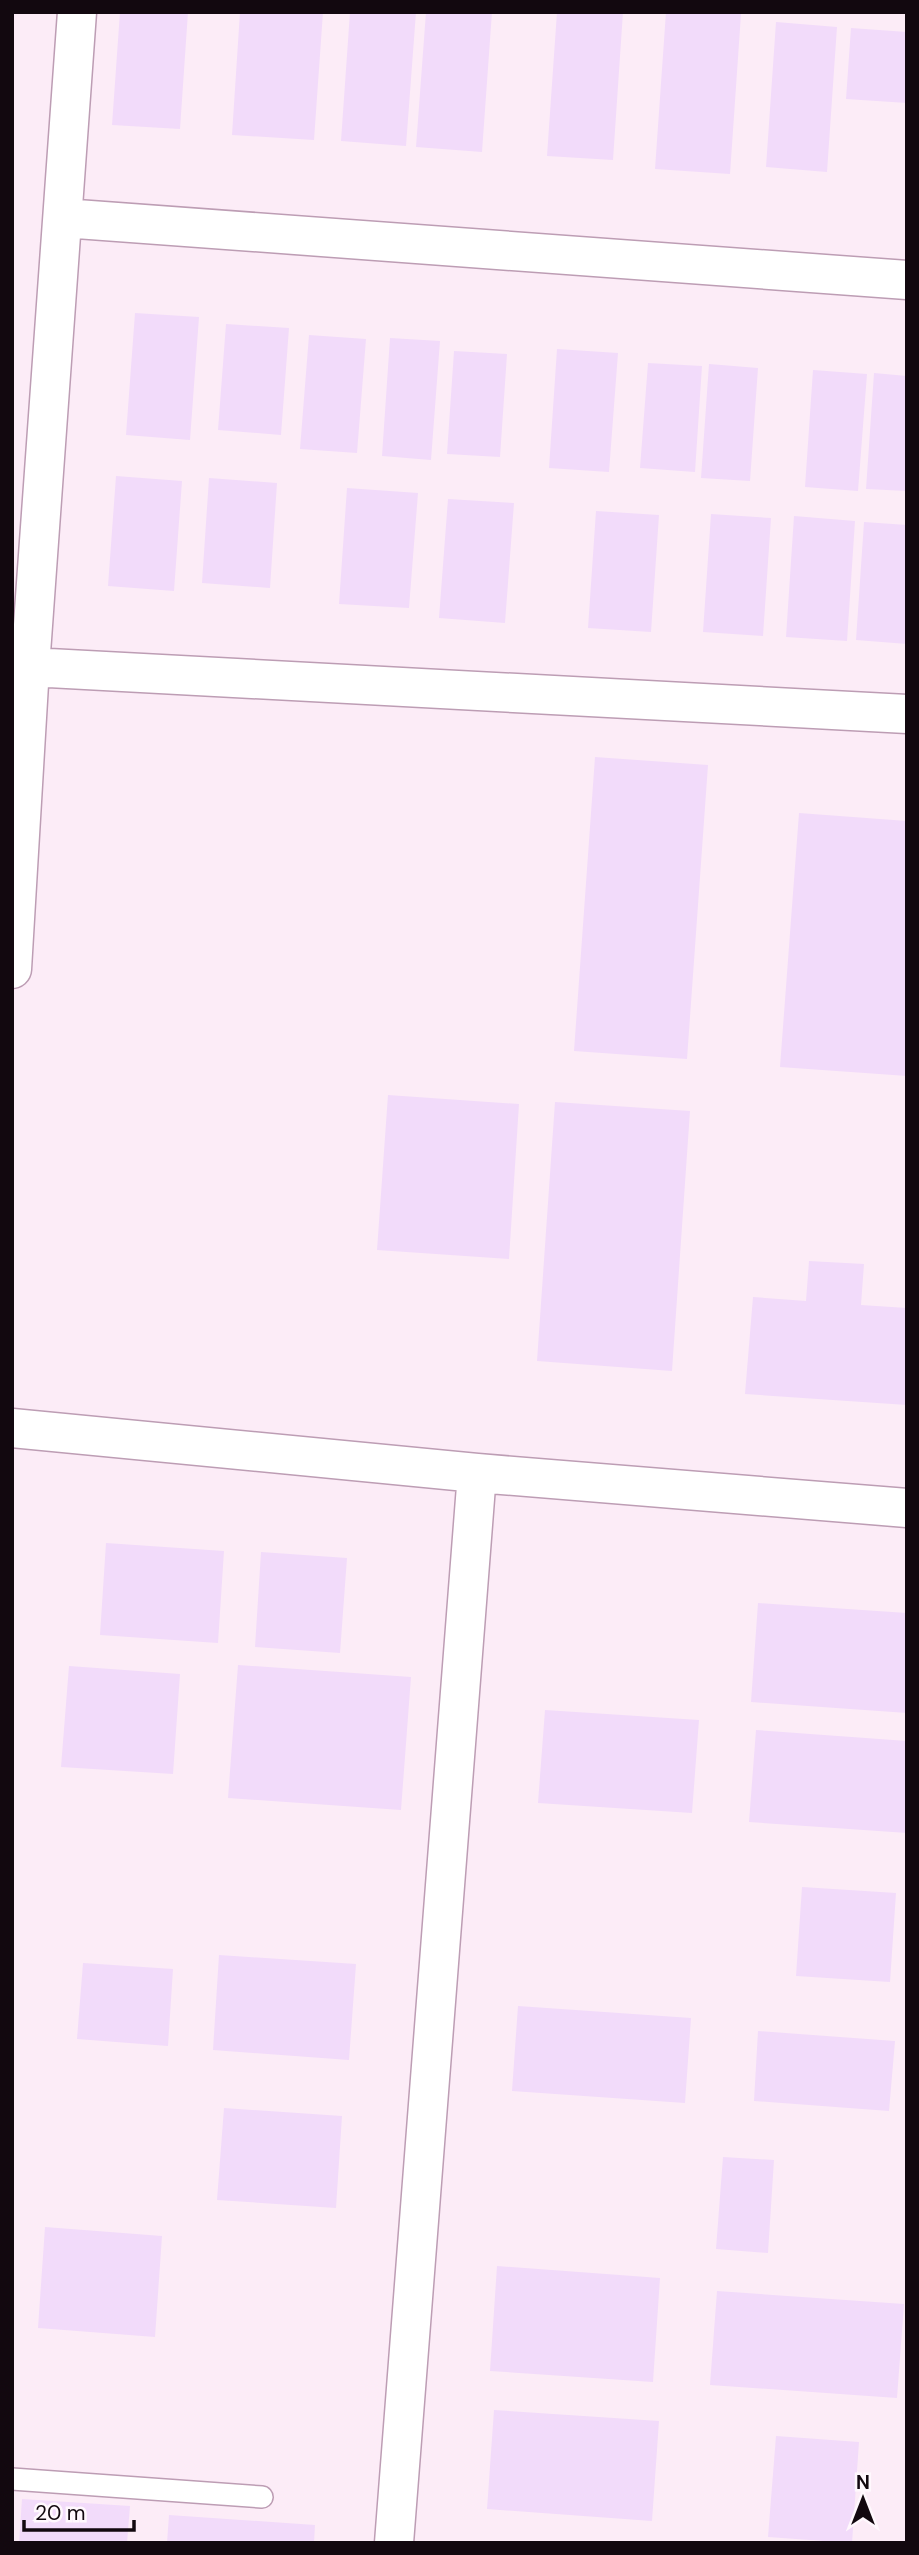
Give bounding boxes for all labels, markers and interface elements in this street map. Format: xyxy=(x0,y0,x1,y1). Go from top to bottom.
north arrow xyxy=(828,2464,898,2534)
text: N xyxy=(856,2470,870,2495)
scale bar xyxy=(24,2488,135,2532)
text: 20 m xyxy=(35,2499,86,2527)

